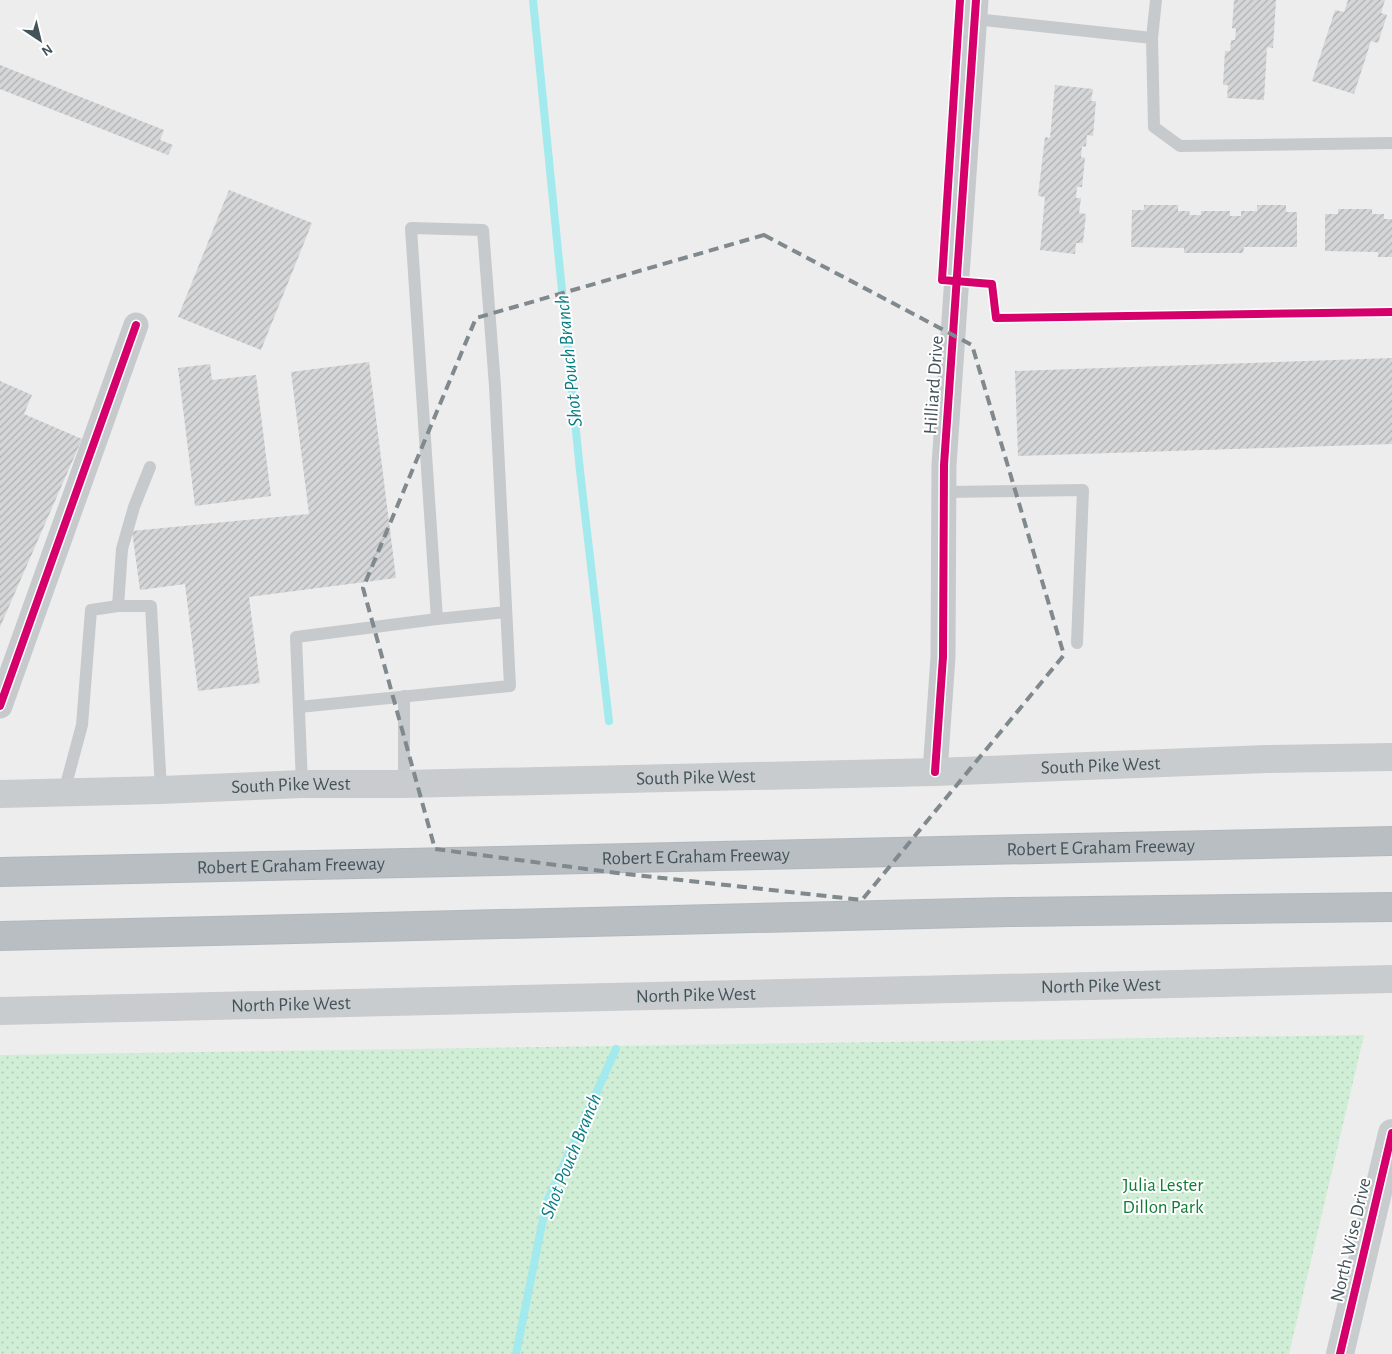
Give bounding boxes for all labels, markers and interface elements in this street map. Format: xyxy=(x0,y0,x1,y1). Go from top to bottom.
north arrow xyxy=(15,15,65,65)
text: N xyxy=(39,41,55,58)
water label: Shot Pouch Branch xyxy=(552,294,586,428)
street label: Hilliard Drive xyxy=(921,335,947,435)
street label: South Pike West xyxy=(1040,754,1161,777)
street label: South Pike West xyxy=(636,767,756,788)
street label: South Pike West xyxy=(231,775,351,797)
street label: Robert E Graham Freeway xyxy=(1006,836,1195,859)
street label: Robert E Graham Freeway xyxy=(601,845,790,868)
street label: Robert E Graham Freeway xyxy=(197,854,385,877)
street label: North Pike West xyxy=(1041,975,1161,997)
street label: North Pike West xyxy=(636,984,756,1006)
street label: North Pike West xyxy=(231,993,351,1015)
water label: Shot Pouch Branch xyxy=(537,1091,605,1221)
park label: Julia Lester Dillon Park xyxy=(1122,1176,1204,1217)
street label: North Wise Drive xyxy=(1327,1176,1375,1304)

